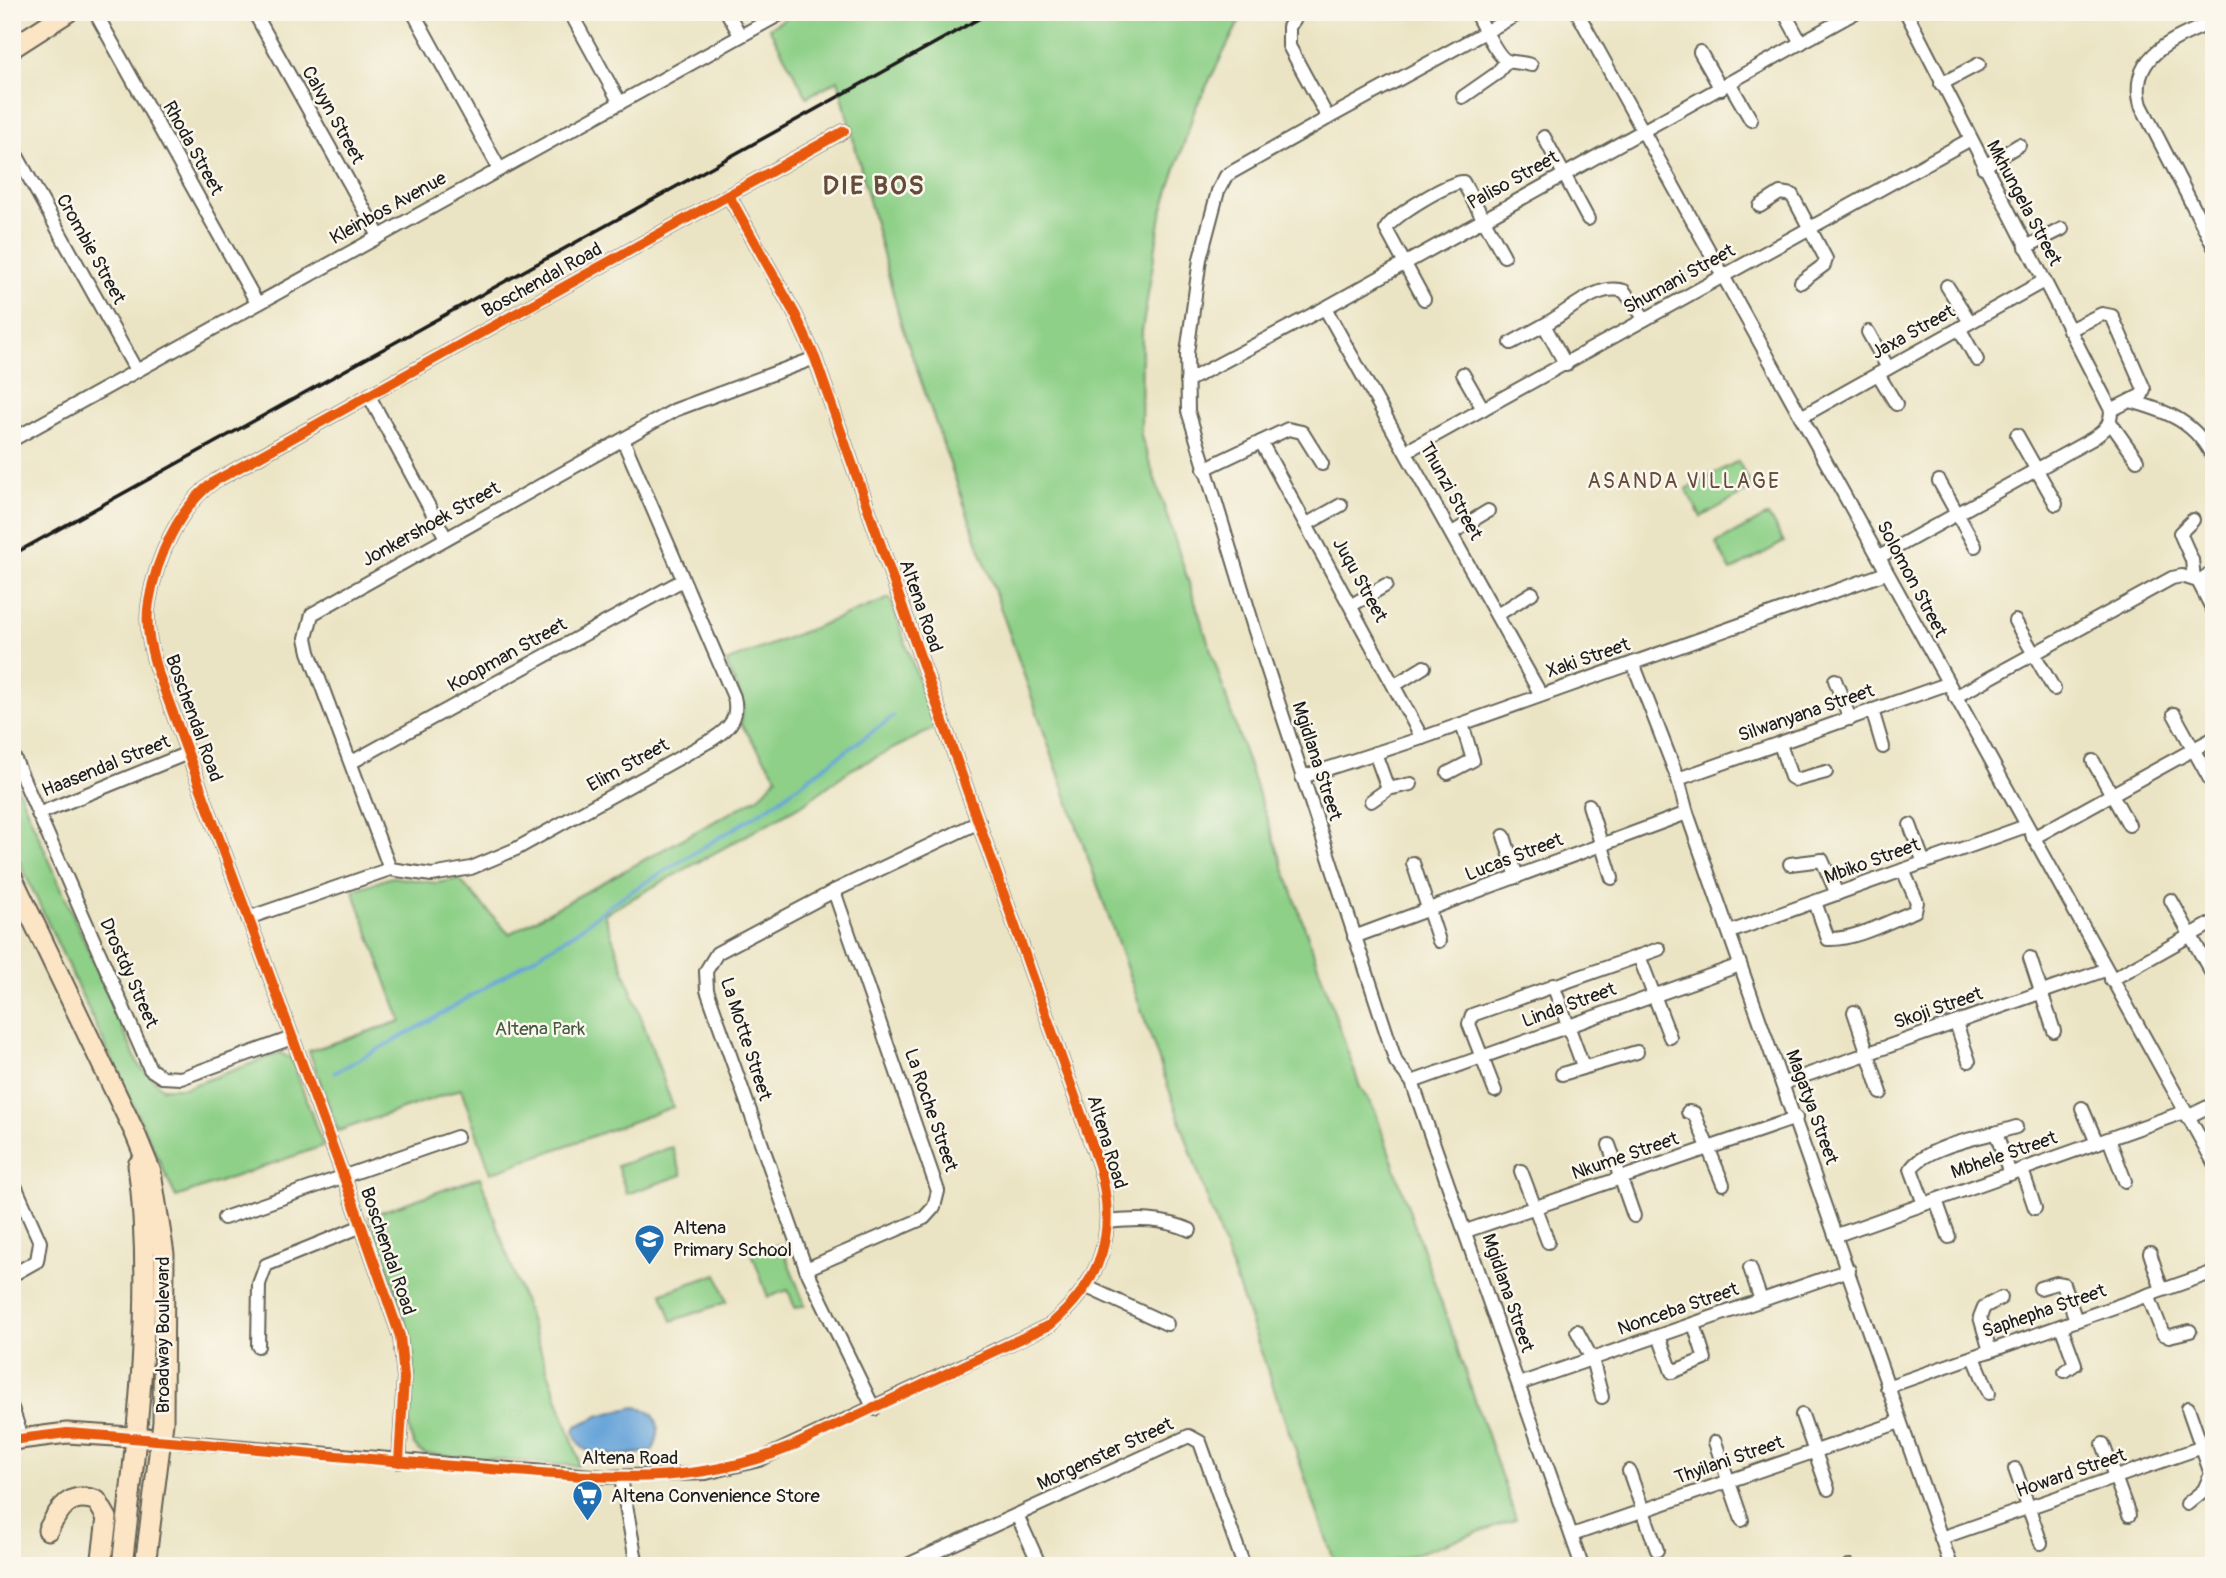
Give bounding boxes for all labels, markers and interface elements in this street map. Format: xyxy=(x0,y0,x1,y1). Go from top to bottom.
street label: Calvyn Street xyxy=(296,62,370,168)
street label: Rhoda Street xyxy=(157,97,229,200)
street label: Mkhungela Street xyxy=(1981,136,2067,270)
street label: Paliso Street xyxy=(1463,145,1563,215)
street label: Kleinbos Avenue xyxy=(325,166,451,250)
district label: DIE BOS xyxy=(822,170,926,202)
street label: Crombie Street xyxy=(51,190,131,309)
street label: Boschendal Road xyxy=(478,237,606,323)
street label: Shumani Street xyxy=(1619,238,1739,320)
street label: Jaxa Street xyxy=(1867,299,1959,365)
street label: Thunzi Street xyxy=(1414,438,1488,545)
district label: ASANDA VILLAGE xyxy=(1587,468,1781,495)
street label: Jonkershoek Street xyxy=(358,476,505,572)
street label: Solomon Street xyxy=(1871,517,1953,642)
street label: Juqu Street xyxy=(1327,534,1393,627)
street label: Altena Road xyxy=(894,556,948,656)
street label: Koopman Street xyxy=(443,612,571,698)
street label: Xaki Street xyxy=(1543,632,1633,683)
street label: Boschendal Road xyxy=(160,651,228,785)
street label: Silwanyana Street xyxy=(1735,678,1877,747)
street label: Mgidlana Street xyxy=(1286,698,1348,824)
street label: Haasendal Street xyxy=(38,729,174,803)
street label: Elim Street xyxy=(583,733,673,797)
street label: Lucas Street xyxy=(1462,827,1567,887)
street label: Mbiko Street xyxy=(1821,832,1923,889)
street label: Drostdy Street xyxy=(94,914,164,1032)
street label: La Motte Street xyxy=(715,974,777,1104)
street label: Linda Street xyxy=(1519,977,1620,1033)
street label: Skoji Street xyxy=(1890,981,1986,1034)
park label: Altena Park xyxy=(495,1017,585,1041)
street label: La Roche Street xyxy=(899,1045,963,1175)
street label: Magatya Street xyxy=(1780,1046,1844,1168)
street label: Altena Road xyxy=(1081,1092,1133,1192)
street label: Nkume Street xyxy=(1568,1126,1682,1186)
street label: Mbhele Street xyxy=(1948,1126,2061,1184)
street label: Boschendal Road xyxy=(355,1184,421,1318)
place label: Altena Primary School xyxy=(673,1216,792,1262)
school or university icon: Altena Primary School xyxy=(633,1222,667,1266)
street label: Mgidlana Street xyxy=(1476,1230,1540,1356)
street label: Broadway Boulevard xyxy=(151,1257,175,1413)
street label: Nonceba Street xyxy=(1614,1277,1742,1341)
street label: Saphepha Street xyxy=(1979,1278,2109,1343)
street label: Morgenster Street xyxy=(1033,1412,1177,1496)
street label: Thyilani Street xyxy=(1671,1430,1787,1490)
street label: Howard Street xyxy=(2013,1443,2130,1503)
street label: Altena Road xyxy=(582,1446,678,1470)
supermarket icon: Altena Convenience Store xyxy=(571,1479,605,1523)
place label: Altena Convenience Store xyxy=(611,1484,821,1508)

